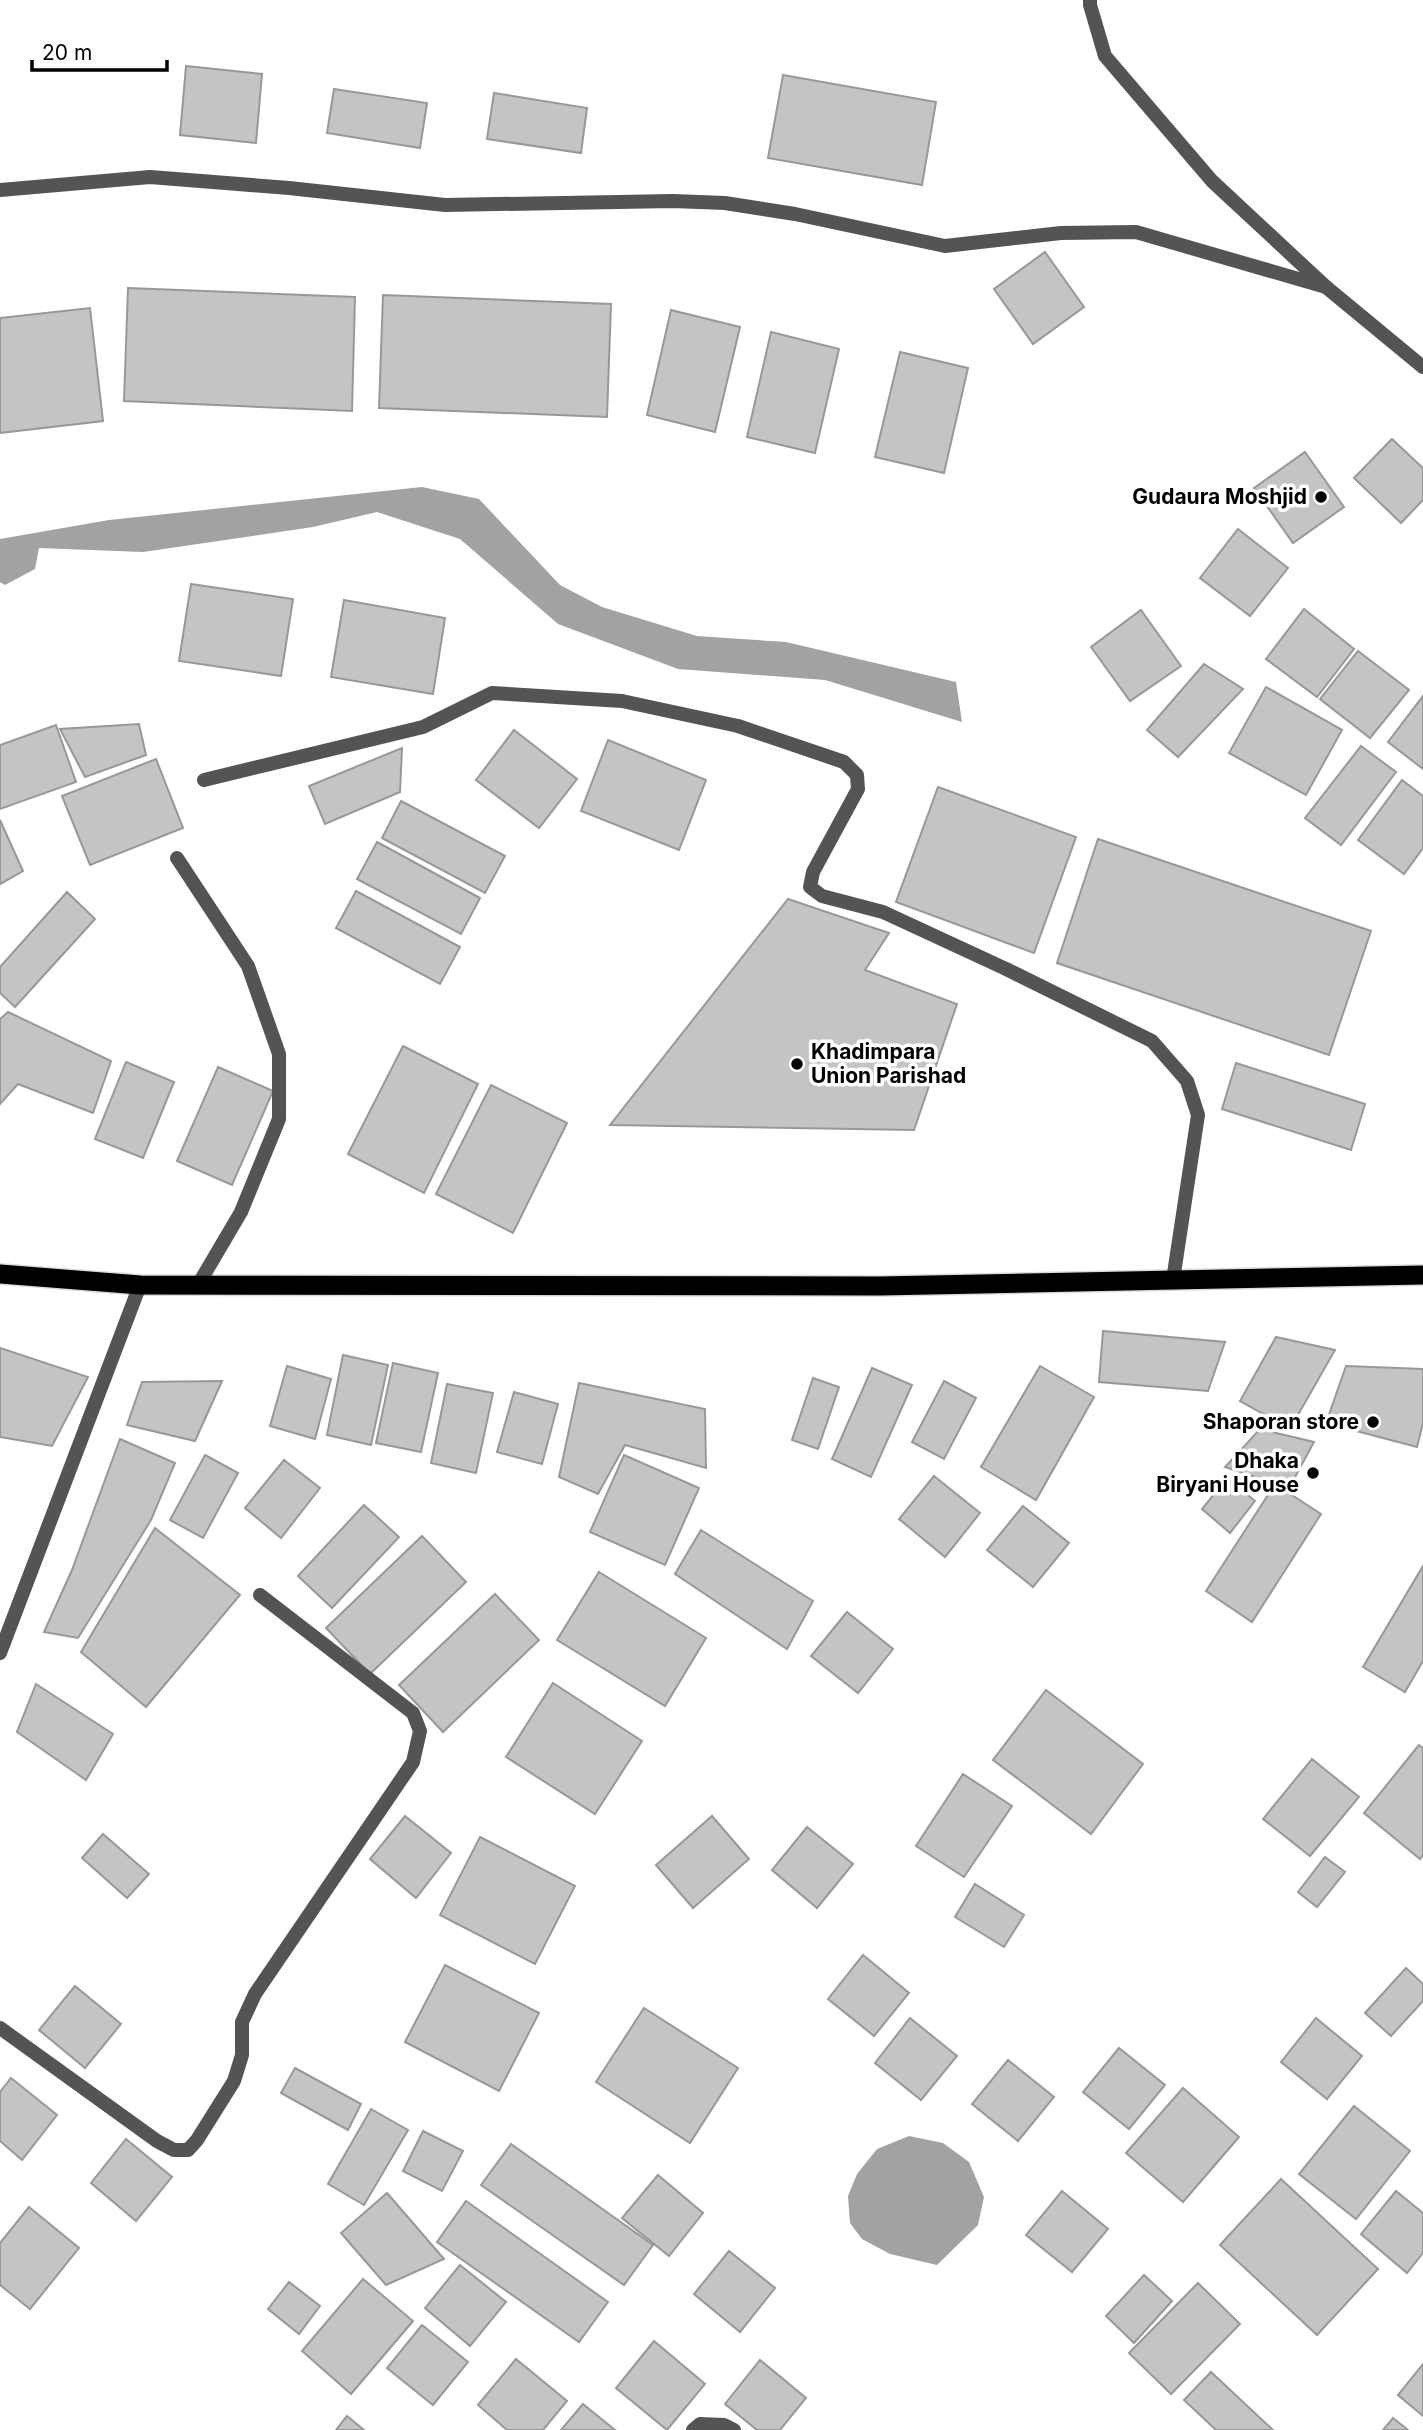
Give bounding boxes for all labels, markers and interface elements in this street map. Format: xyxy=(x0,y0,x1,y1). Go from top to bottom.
scale bar xyxy=(32,28,166,72)
text: 20 m xyxy=(42,40,92,65)
place label: Gudaura Moshjid xyxy=(1132,484,1307,509)
marker: Gudaura Moshjid xyxy=(1313,489,1329,505)
place label: Khadimpara Union Parishad xyxy=(811,1039,966,1088)
marker: Khadimpara Union Parishad xyxy=(789,1056,805,1072)
place label: Shaporan store xyxy=(1203,1409,1359,1434)
marker: Shaporan store xyxy=(1365,1414,1381,1430)
place label: Dhaka Biryani House xyxy=(1156,1448,1299,1497)
marker: Dhaka Biryani House xyxy=(1305,1465,1321,1481)

